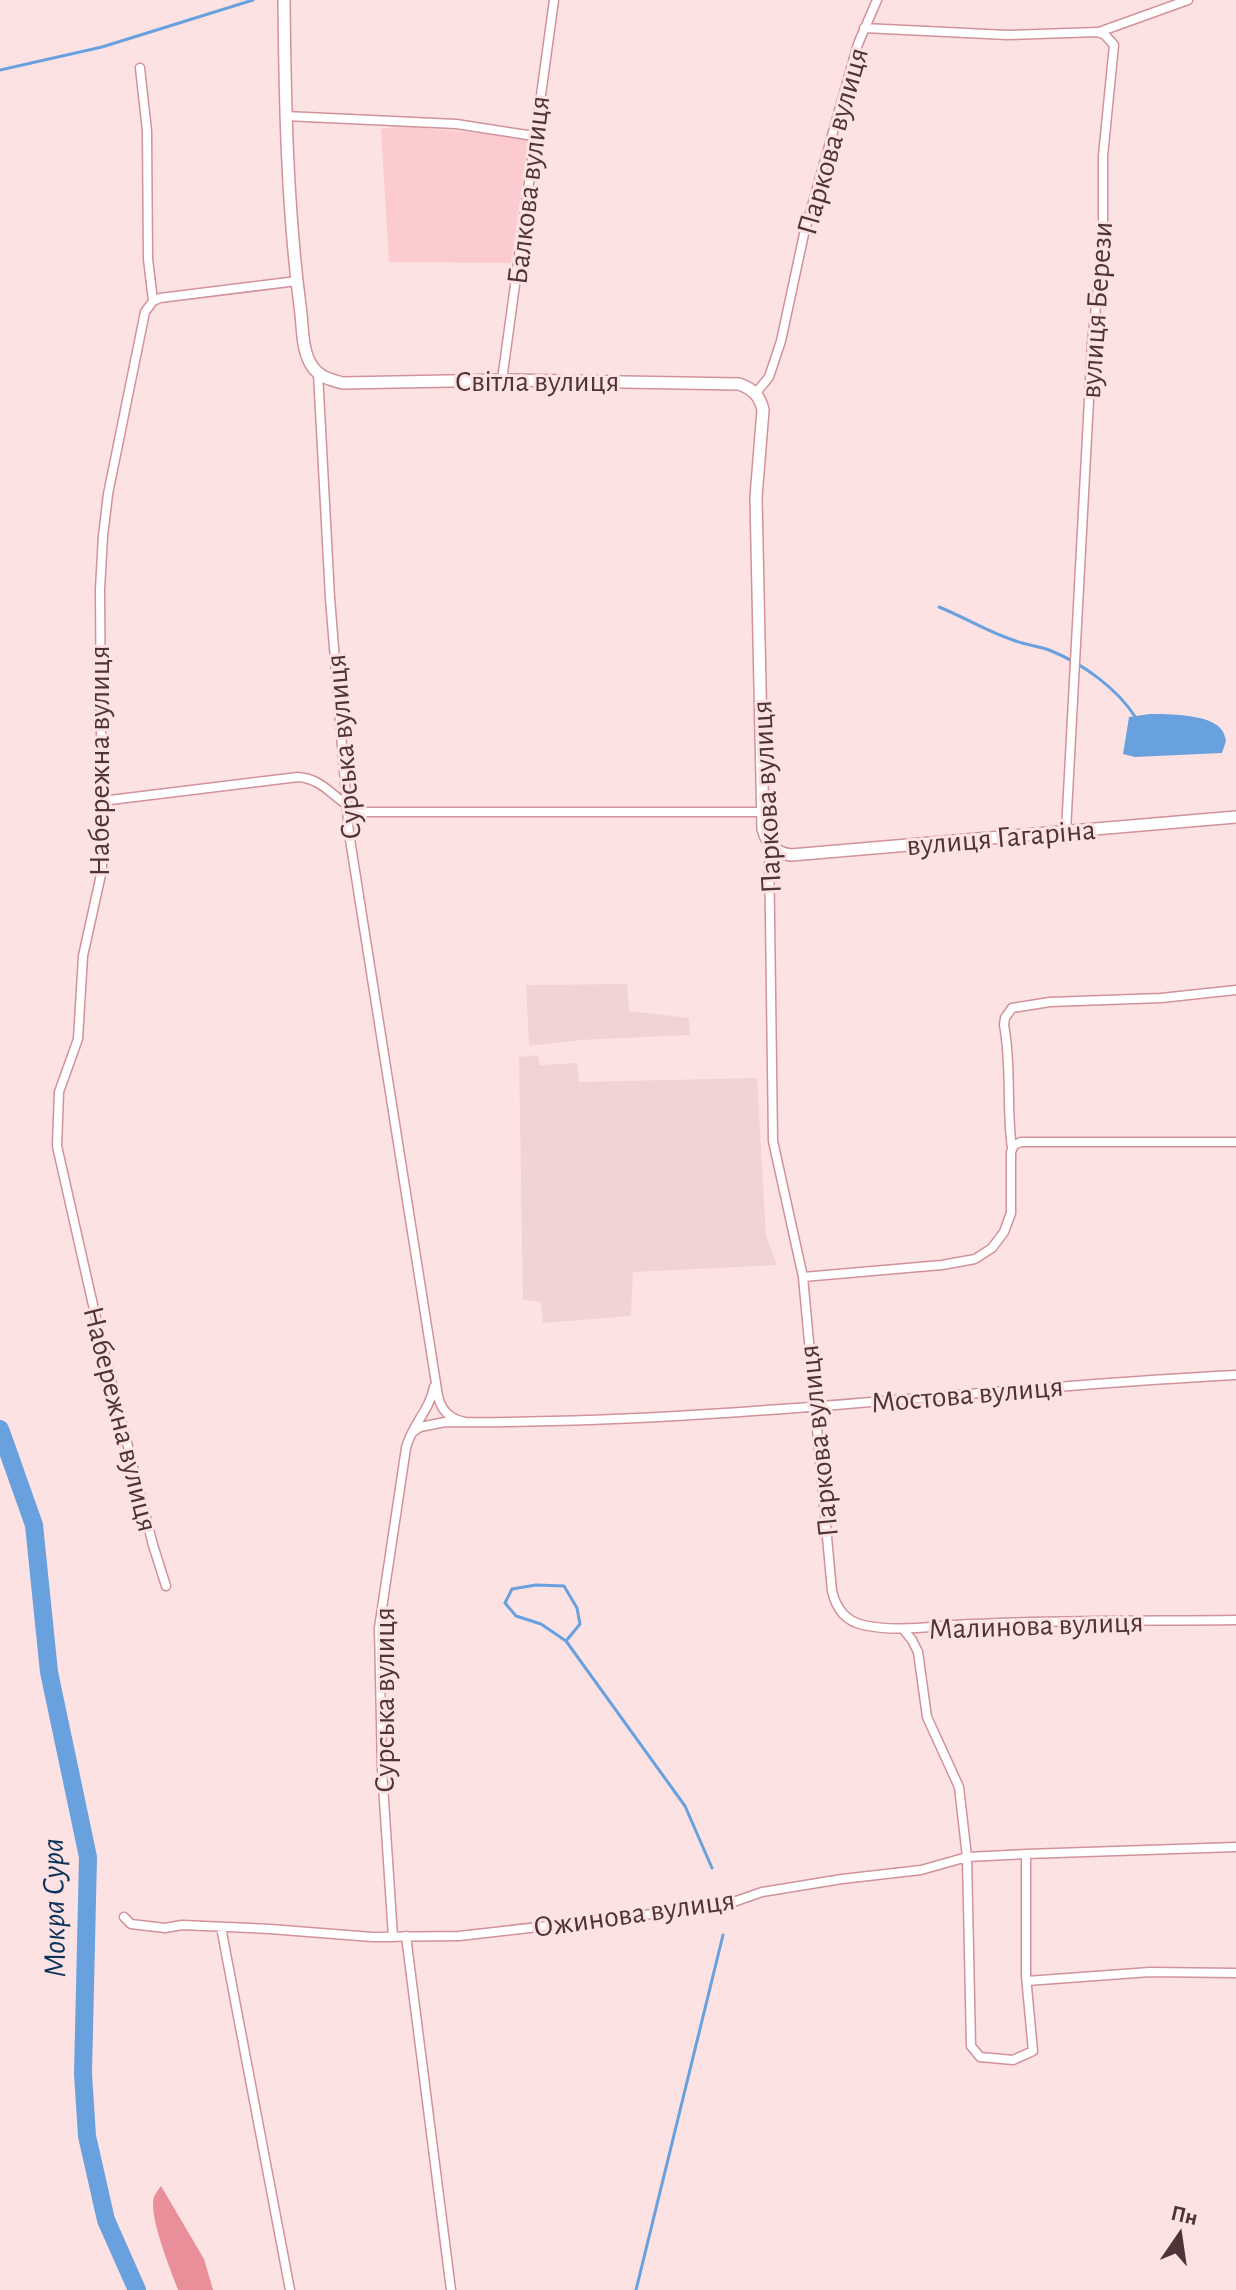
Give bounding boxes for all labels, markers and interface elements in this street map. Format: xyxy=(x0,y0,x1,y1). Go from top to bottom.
street label: Паркова вулиця xyxy=(792,44,874,238)
street label: Балкова вулиця xyxy=(503,94,555,286)
street label: вулиця Берези xyxy=(1076,220,1118,400)
street label: Світла вулиця xyxy=(455,367,619,397)
street label: Набережна вулиця xyxy=(85,645,115,877)
street label: Сурська вулиця xyxy=(321,653,367,841)
street label: Паркова вулиця xyxy=(747,700,787,894)
street label: вулиця Гагаріна xyxy=(905,815,1097,861)
street label: Набережна вулиця xyxy=(78,1303,163,1535)
street label: Паркова вулиця xyxy=(794,1343,844,1539)
street label: Мостова вулиця xyxy=(870,1372,1065,1418)
street label: Сурська вулиця xyxy=(370,1607,400,1793)
street label: Малинова вулиця xyxy=(928,1607,1144,1645)
water label: Мокра Сура xyxy=(37,1838,72,1978)
street label: Ожинова вулиця xyxy=(531,1885,737,1943)
north arrow xyxy=(1140,2194,1220,2274)
text: Пн xyxy=(1169,2202,1200,2229)

